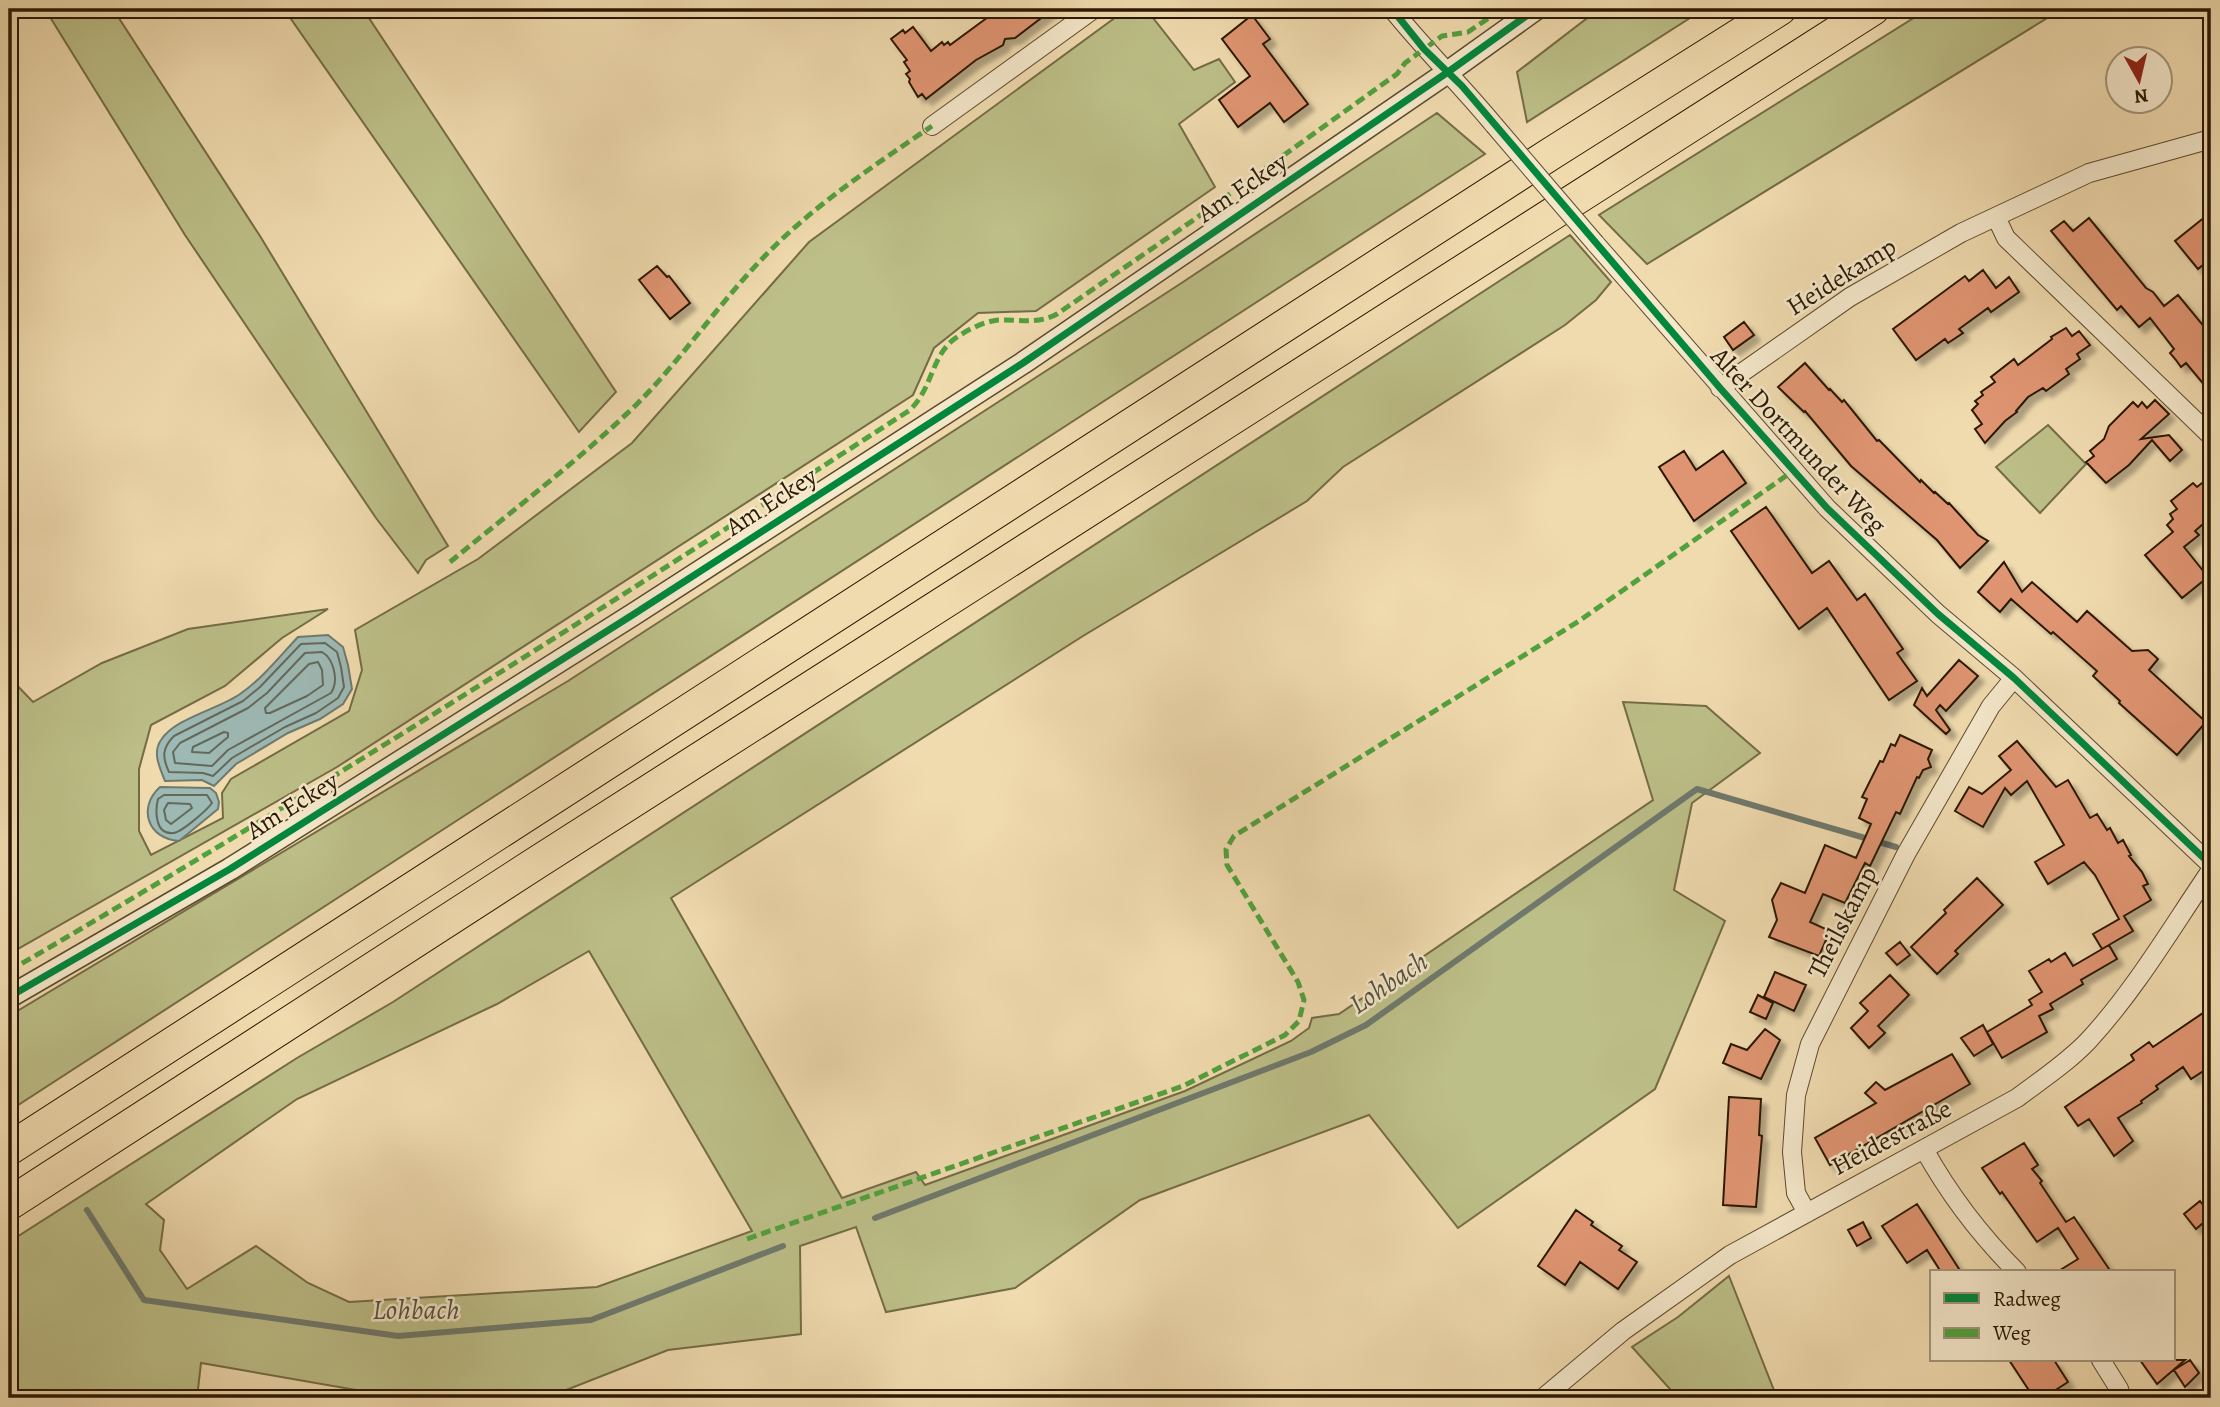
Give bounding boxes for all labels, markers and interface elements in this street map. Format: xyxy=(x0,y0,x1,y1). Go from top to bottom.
north arrow xyxy=(2104,46,2174,116)
text: N xyxy=(2132,82,2150,110)
street label: Am Eckey xyxy=(1189,144,1295,231)
street label: Heidekamp xyxy=(1780,229,1903,324)
street label: Alter Dortmunder Weg xyxy=(1702,339,1894,541)
street label: Am Eckey xyxy=(718,459,824,545)
street label: Am Eckey xyxy=(239,763,345,848)
street label: Theilskamp xyxy=(1799,860,1886,984)
water label: Lohbach xyxy=(1342,943,1436,1023)
street label: Heidestraße xyxy=(1825,1091,1958,1184)
legend xyxy=(1930,1270,2174,1362)
text: Radweg xyxy=(1993,1285,2061,1313)
water label: Lohbach xyxy=(372,1291,460,1329)
text: Weg xyxy=(1992,1319,2031,1347)

